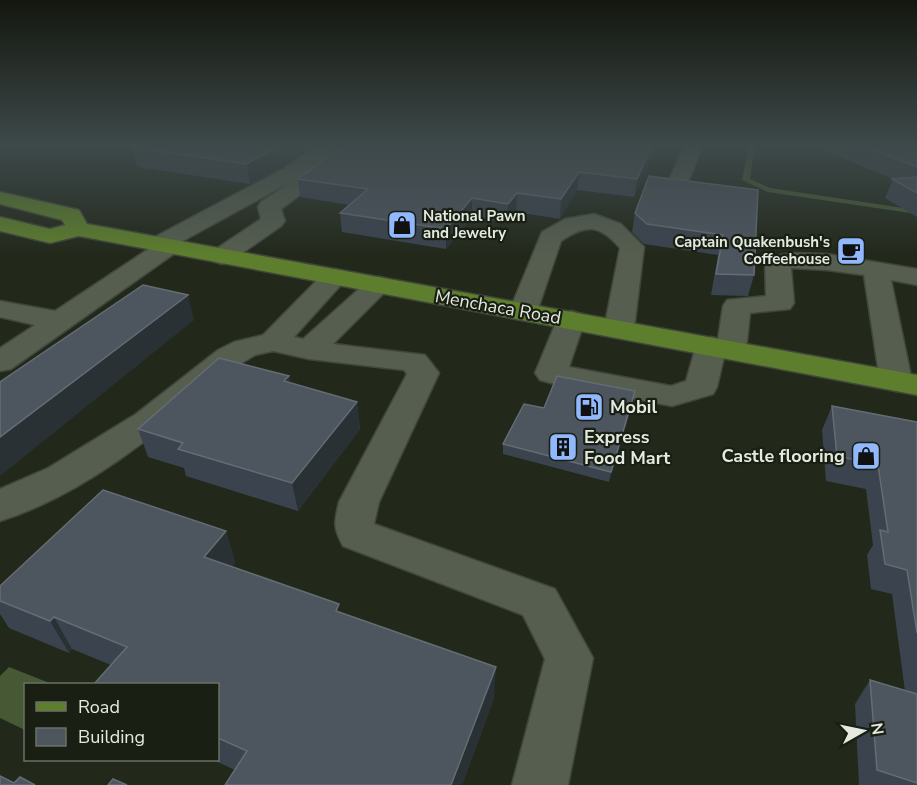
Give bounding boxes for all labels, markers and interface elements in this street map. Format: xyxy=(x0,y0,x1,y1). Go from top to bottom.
place label: National Pawn and Jewelry xyxy=(423,206,526,243)
shop icon: National Pawn and Jewelry xyxy=(386,209,418,241)
place label: Captain Quakenbush's Coffeehouse xyxy=(674,232,830,269)
cafe icon: Captain Quakenbush's Coffeehouse xyxy=(835,235,867,267)
street label: Menchaca Road xyxy=(433,284,563,330)
fuel station icon: Mobil xyxy=(573,391,605,423)
place label: Mobil xyxy=(610,395,657,419)
place label: Express Food Mart xyxy=(584,425,670,470)
building icon: Express Food Mart xyxy=(547,431,579,463)
shop icon: Castle flooring xyxy=(850,440,882,472)
place label: Castle flooring xyxy=(721,444,845,468)
legend xyxy=(24,683,219,761)
text: Road xyxy=(78,695,120,719)
north arrow xyxy=(833,701,893,761)
text: N xyxy=(865,721,889,736)
text: Building xyxy=(78,725,145,749)

